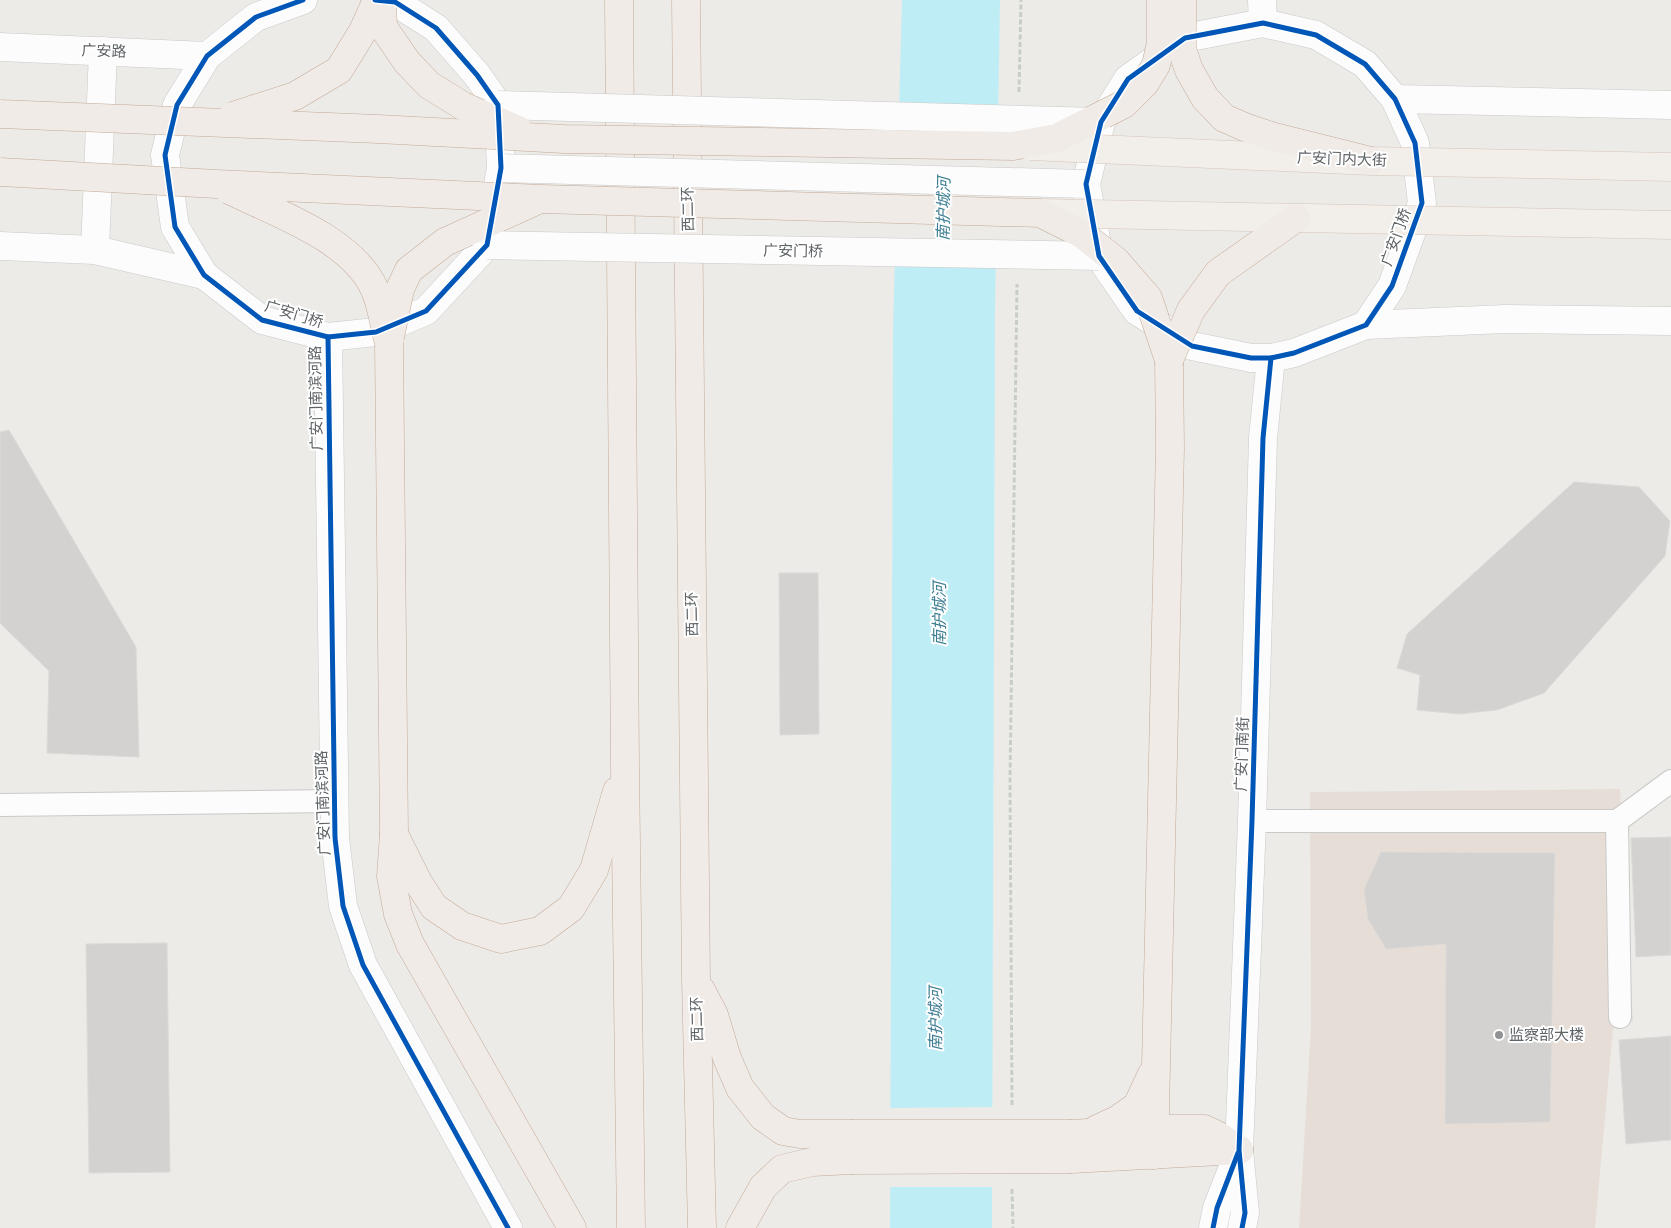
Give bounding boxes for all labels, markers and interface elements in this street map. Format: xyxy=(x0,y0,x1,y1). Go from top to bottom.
street label: 广安路 xyxy=(81,40,127,62)
street label: 广安门内大街 xyxy=(1297,147,1387,171)
water label: 南护城河 xyxy=(932,174,956,241)
street label: 西二环 xyxy=(678,186,698,232)
street label: 广安门桥 xyxy=(1376,205,1416,269)
street label: 广安门桥 xyxy=(763,240,823,262)
street label: 广安门桥 xyxy=(262,296,326,332)
street label: 广安门南滨河路 xyxy=(305,345,327,451)
water label: 南护城河 xyxy=(929,579,951,646)
street label: 西二环 xyxy=(682,591,702,637)
street label: 广安门南街 xyxy=(1231,716,1253,792)
street label: 广安门南滨河路 xyxy=(311,750,335,856)
water label: 南护城河 xyxy=(925,984,947,1051)
street label: 西二环 xyxy=(687,996,707,1042)
place label: 监察部大楼 xyxy=(1509,1025,1584,1045)
marker: 监察部大楼 xyxy=(1493,1029,1505,1041)

